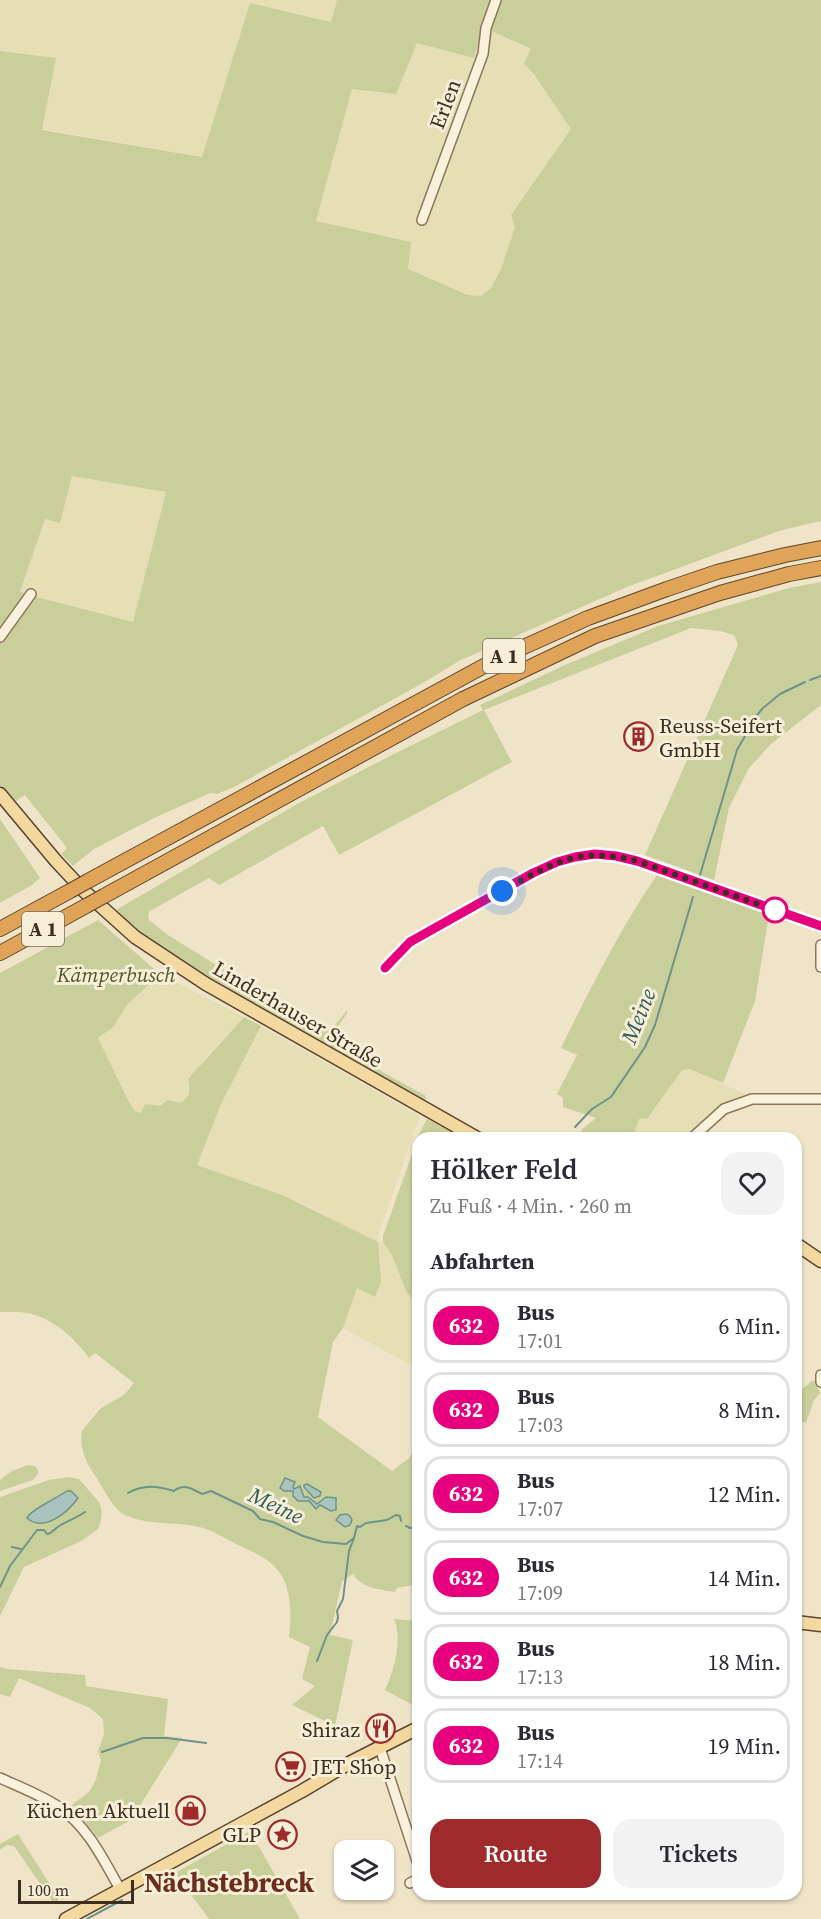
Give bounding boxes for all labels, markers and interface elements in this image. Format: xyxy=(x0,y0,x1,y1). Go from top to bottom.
street label: Erlen xyxy=(422,75,468,133)
road number: A 1 xyxy=(483,639,525,673)
place label: Reuss-Seifert GmbH xyxy=(659,711,782,764)
building icon: Reuss-Seifert GmbH xyxy=(622,721,654,753)
your location xyxy=(487,876,517,906)
unlabelled marker xyxy=(762,897,788,923)
road number: A 1 xyxy=(22,912,64,946)
street label: Linderhauser Straße xyxy=(208,953,388,1075)
park label: Kämperbusch xyxy=(56,960,176,989)
water label: Meine xyxy=(613,984,663,1049)
text: Hölker Feld xyxy=(430,1150,578,1188)
button: heart xyxy=(721,1152,784,1215)
text: Zu Fuß · 4 Min. · 260 m xyxy=(430,1192,632,1220)
text: Abfahrten xyxy=(430,1246,535,1276)
text: Bus xyxy=(517,1297,554,1327)
text: 632 xyxy=(449,1311,483,1340)
text: 6 Min. xyxy=(719,1311,781,1341)
text: 17:01 xyxy=(517,1327,563,1355)
text: Bus xyxy=(517,1381,554,1411)
text: 632 xyxy=(449,1395,483,1424)
text: 8 Min. xyxy=(719,1395,781,1425)
text: 17:03 xyxy=(517,1411,563,1439)
text: Bus xyxy=(517,1465,554,1495)
water label: Meine xyxy=(243,1479,308,1531)
text: 632 xyxy=(449,1479,483,1508)
text: 12 Min. xyxy=(708,1479,781,1509)
text: 17:07 xyxy=(517,1495,563,1523)
text: Bus xyxy=(517,1549,554,1579)
text: 632 xyxy=(449,1563,483,1592)
text: 14 Min. xyxy=(708,1563,781,1593)
text: 17:09 xyxy=(517,1579,563,1607)
text: Bus xyxy=(517,1633,554,1663)
text: 632 xyxy=(449,1647,483,1676)
text: 18 Min. xyxy=(708,1647,781,1677)
text: 17:13 xyxy=(517,1663,563,1691)
restaurant icon: Shiraz xyxy=(365,1713,397,1745)
place label: Shiraz xyxy=(302,1715,360,1744)
text: Bus xyxy=(517,1717,554,1747)
text: 632 xyxy=(449,1731,483,1760)
text: 19 Min. xyxy=(708,1731,781,1761)
text: 17:14 xyxy=(517,1747,563,1775)
supermarket icon: JET Shop xyxy=(275,1750,307,1782)
place label: JET Shop xyxy=(311,1752,396,1781)
shop icon: Küchen Aktuell xyxy=(175,1794,207,1826)
place label: Küchen Aktuell xyxy=(26,1796,170,1825)
place icon: GLP xyxy=(266,1818,298,1850)
button: Route xyxy=(430,1819,601,1888)
button: Tickets xyxy=(613,1819,784,1888)
place label: GLP xyxy=(222,1820,261,1849)
map controls xyxy=(334,1840,394,1900)
button: layers xyxy=(334,1840,394,1900)
district label: Nächstebreck xyxy=(144,1864,315,1901)
scale bar xyxy=(18,1877,134,1904)
text: 100 m xyxy=(27,1879,69,1901)

